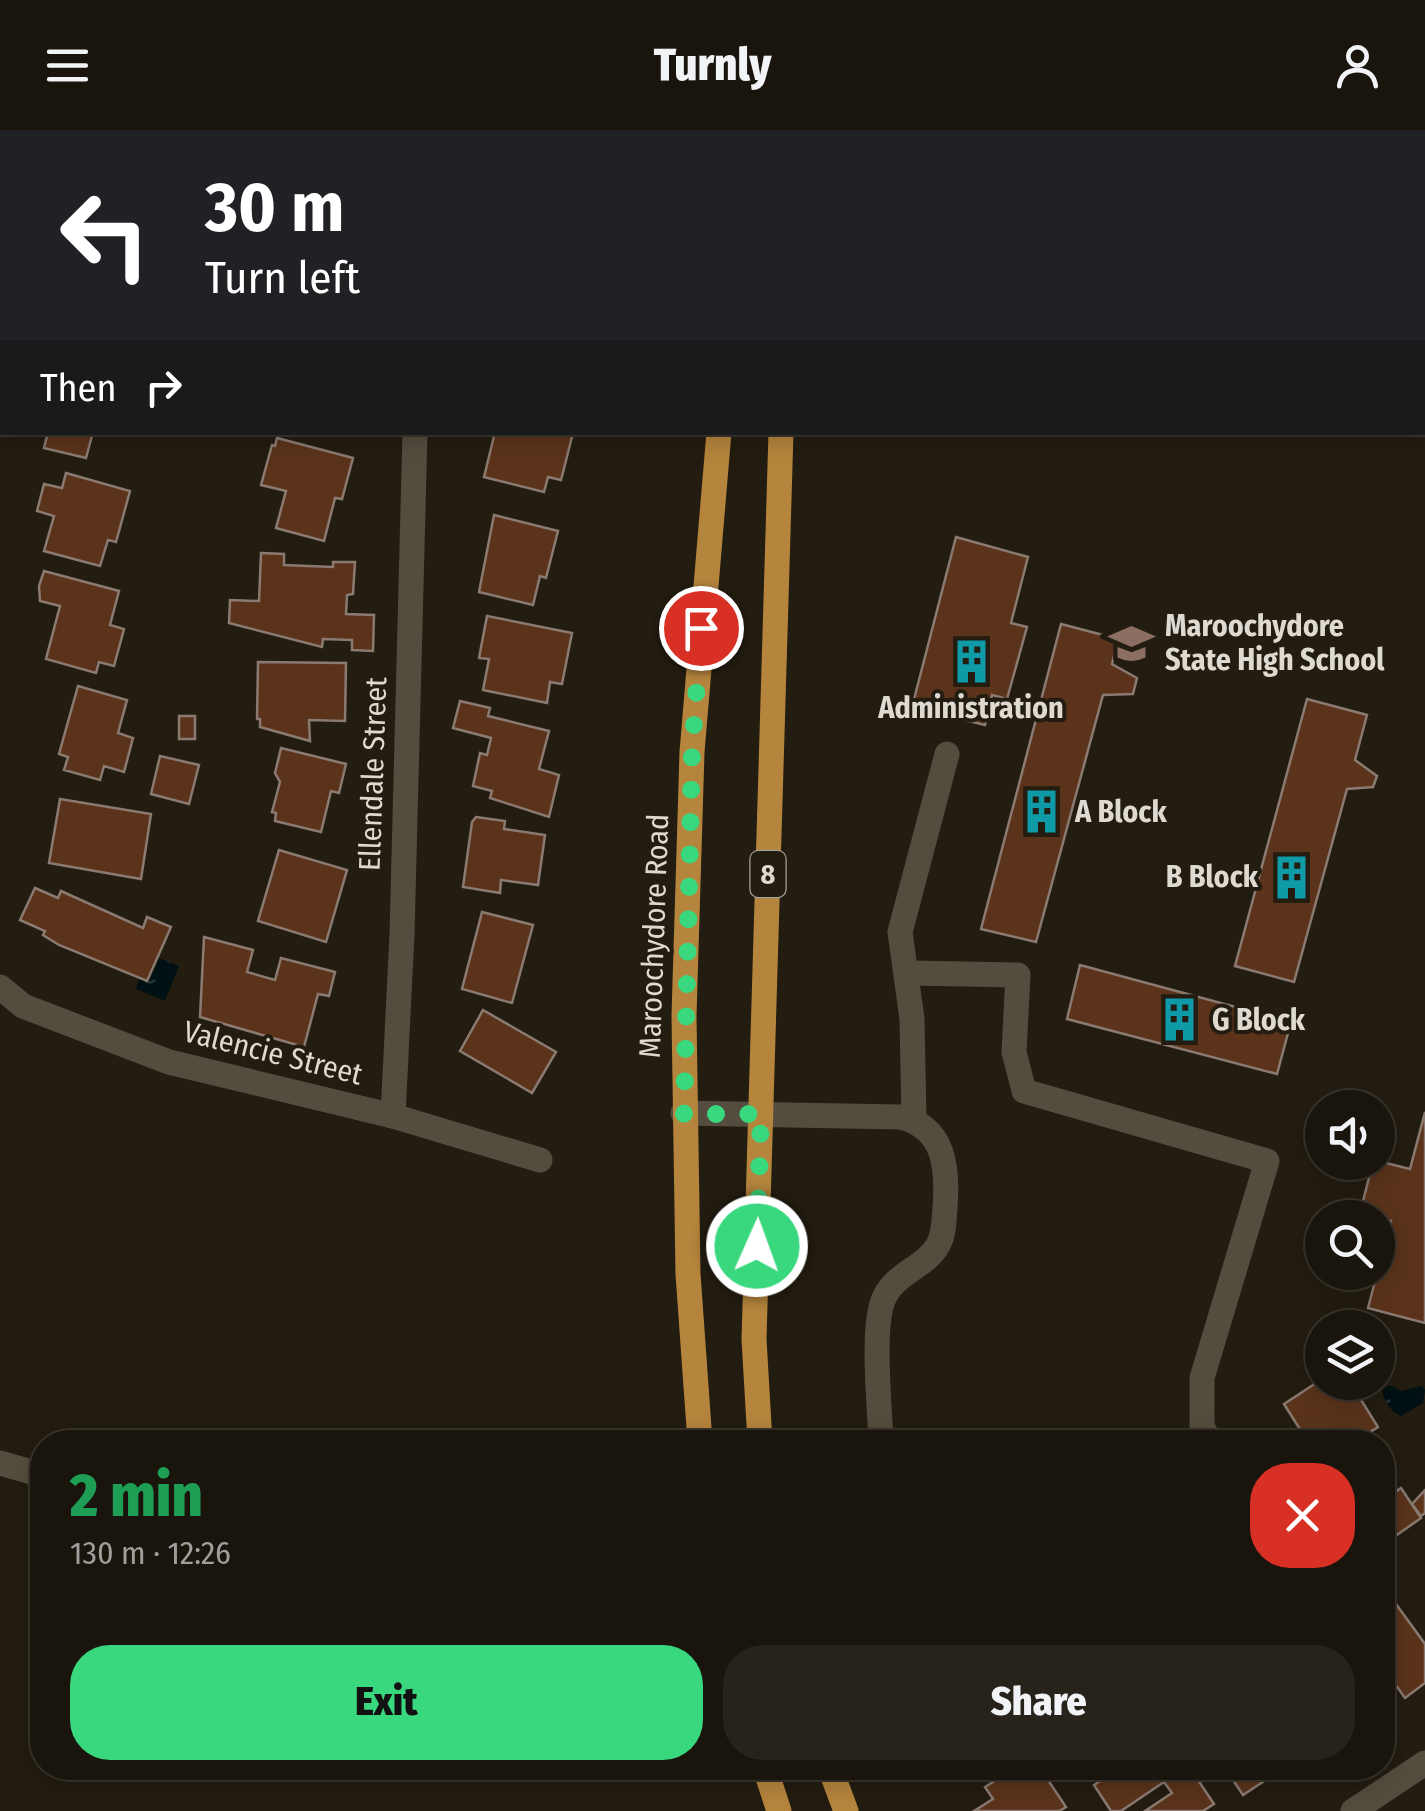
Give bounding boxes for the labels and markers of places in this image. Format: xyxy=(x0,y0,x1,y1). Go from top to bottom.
pin xyxy=(659,586,744,671)
place label: Maroochydore State High School xyxy=(1165,608,1385,678)
school or university icon: Maroochydore State High School xyxy=(1108,619,1156,667)
building icon: Administration xyxy=(947,637,995,685)
place label: Administration xyxy=(877,690,1064,726)
building icon: A Block xyxy=(1018,788,1066,836)
place label: A Block xyxy=(1074,794,1167,830)
building icon: B Block xyxy=(1267,853,1315,901)
place label: B Block xyxy=(1166,859,1259,895)
building icon: G Block xyxy=(1155,996,1203,1044)
place label: G Block xyxy=(1212,1002,1306,1038)

